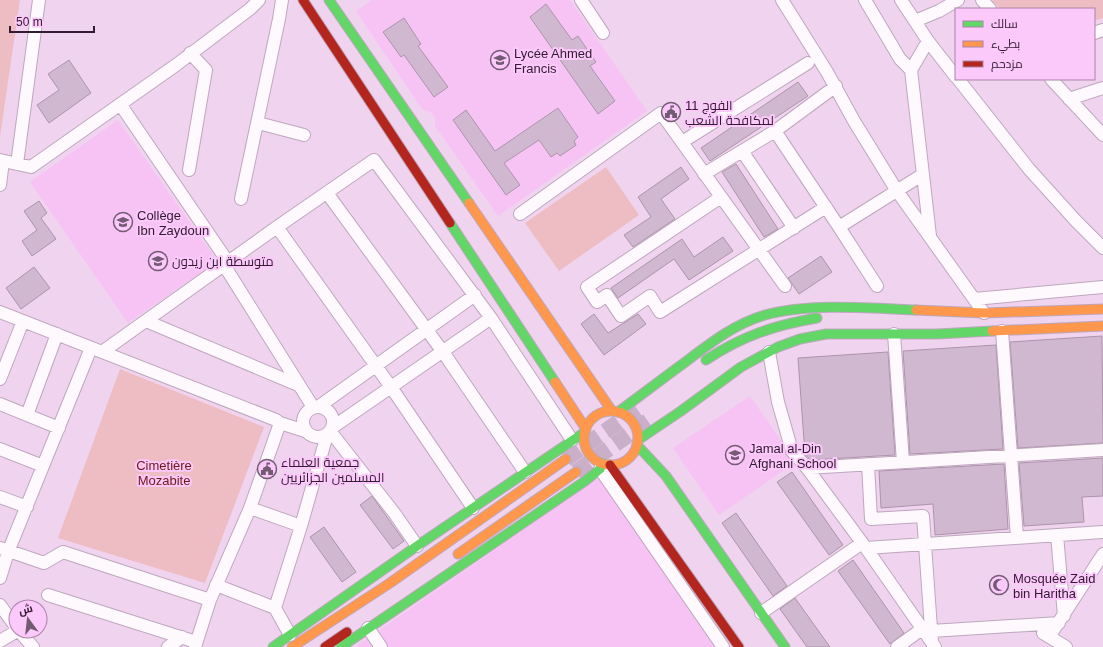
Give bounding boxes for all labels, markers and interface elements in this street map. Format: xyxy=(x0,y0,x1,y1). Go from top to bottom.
scale bar xyxy=(10,8,94,34)
legend xyxy=(955,8,1095,80)
text: 50 m xyxy=(16,15,43,29)
text: سالك xyxy=(991,17,1018,31)
text: بطيء xyxy=(991,37,1020,54)
place label: Lycée Ahmed Francis xyxy=(514,46,592,76)
school or university icon: Lycée Ahmed Francis xyxy=(489,49,511,71)
text: مزدحم xyxy=(991,57,1023,72)
place label: الفوج 11 لمكافحة الشعب xyxy=(685,98,774,128)
public building icon: الفوج 11 لمكافحة الشعب xyxy=(660,101,682,123)
place label: Collège Ibn Zaydoun xyxy=(137,208,209,238)
school or university icon: Collège Ibn Zaydoun xyxy=(112,211,134,233)
school or university icon: متوسطة ابن زيدون xyxy=(147,250,169,272)
place label: متوسطة ابن زيدون xyxy=(172,254,274,269)
place label: Jamal al-Din Afghani School xyxy=(749,441,837,471)
school or university icon: Jamal al-Din Afghani School xyxy=(724,444,746,466)
place label: جمعية العلماء المسلمين الجزائريين xyxy=(281,455,384,485)
park label: Cimetière Mozabite xyxy=(136,458,192,488)
public building icon: جمعية العلماء المسلمين الجزائريين xyxy=(256,458,278,480)
place label: Mosquée Zaid bin Haritha xyxy=(1013,571,1095,601)
mosque icon: Mosquée Zaid bin Haritha xyxy=(988,574,1010,596)
north arrow xyxy=(8,599,48,639)
text: ش xyxy=(17,602,34,618)

